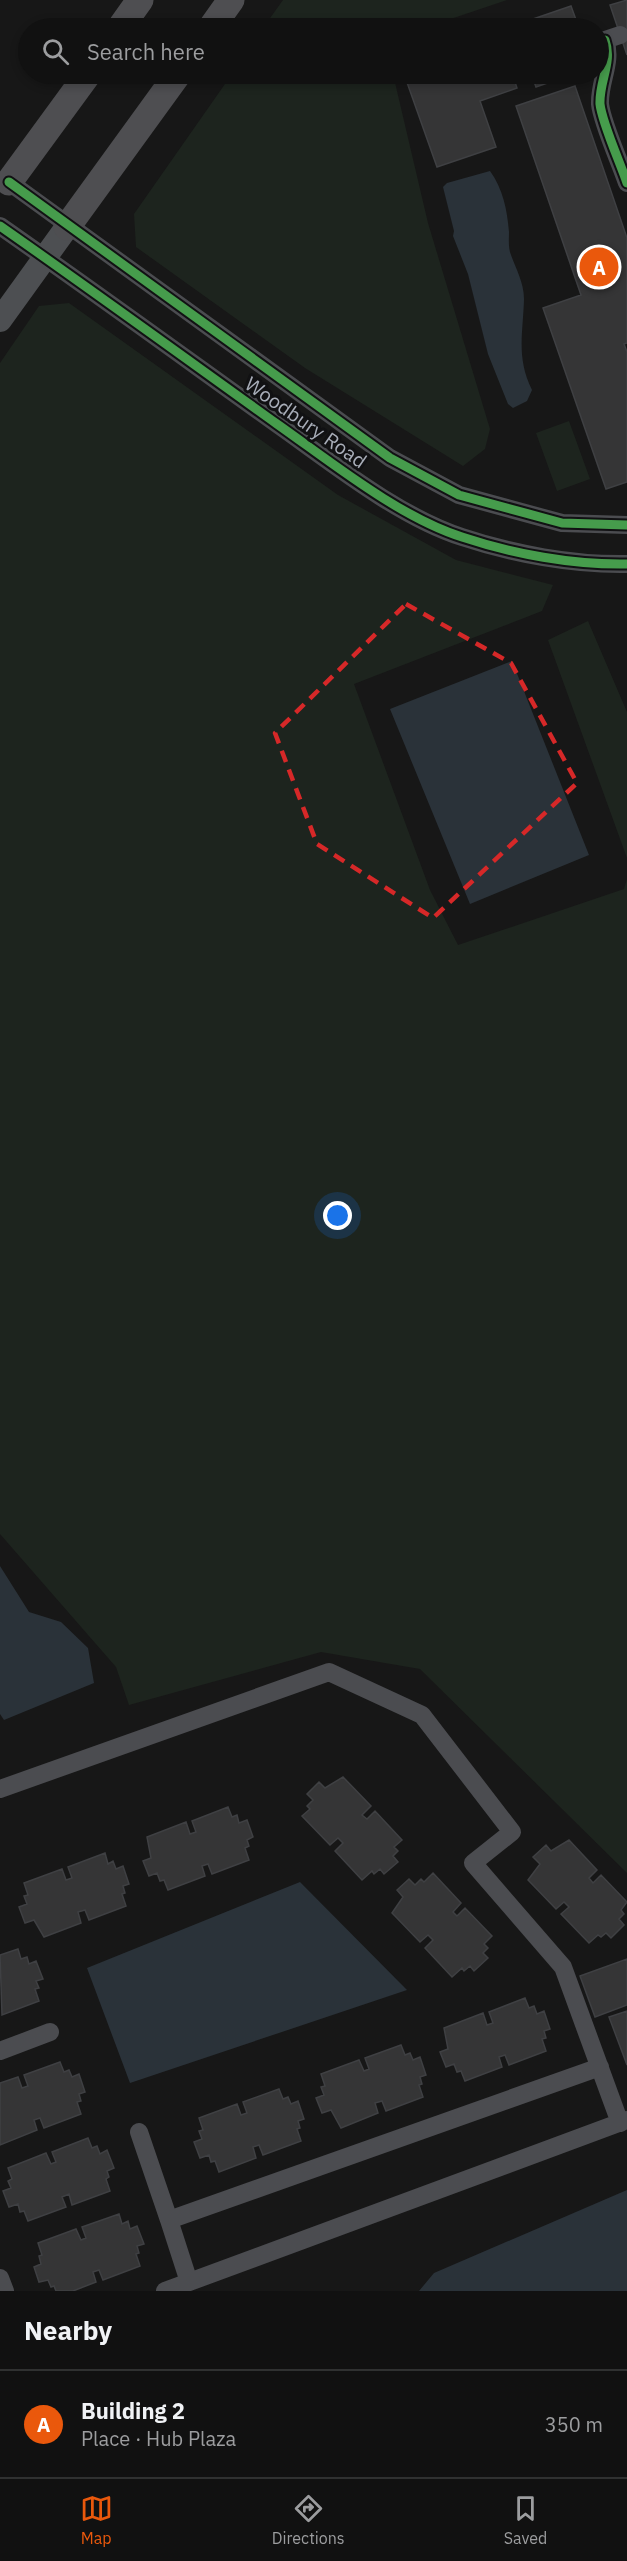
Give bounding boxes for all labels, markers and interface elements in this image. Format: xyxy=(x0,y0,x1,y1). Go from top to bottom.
search box xyxy=(18,18,609,84)
icon: search xyxy=(39,35,72,68)
text: Search here xyxy=(87,37,205,66)
pin: A xyxy=(580,244,618,290)
street label: Woodbury Road xyxy=(240,370,372,474)
your location xyxy=(323,1201,352,1230)
text: Nearby xyxy=(24,2313,112,2347)
text: Building 2 xyxy=(81,2396,185,2425)
text: A xyxy=(37,2411,50,2438)
text: 350 m xyxy=(545,2411,603,2438)
text: Place · Hub Plaza xyxy=(81,2425,236,2452)
tab: Map xyxy=(80,2492,113,2548)
tab: Directions xyxy=(272,2492,345,2548)
tab: Saved xyxy=(504,2492,547,2548)

